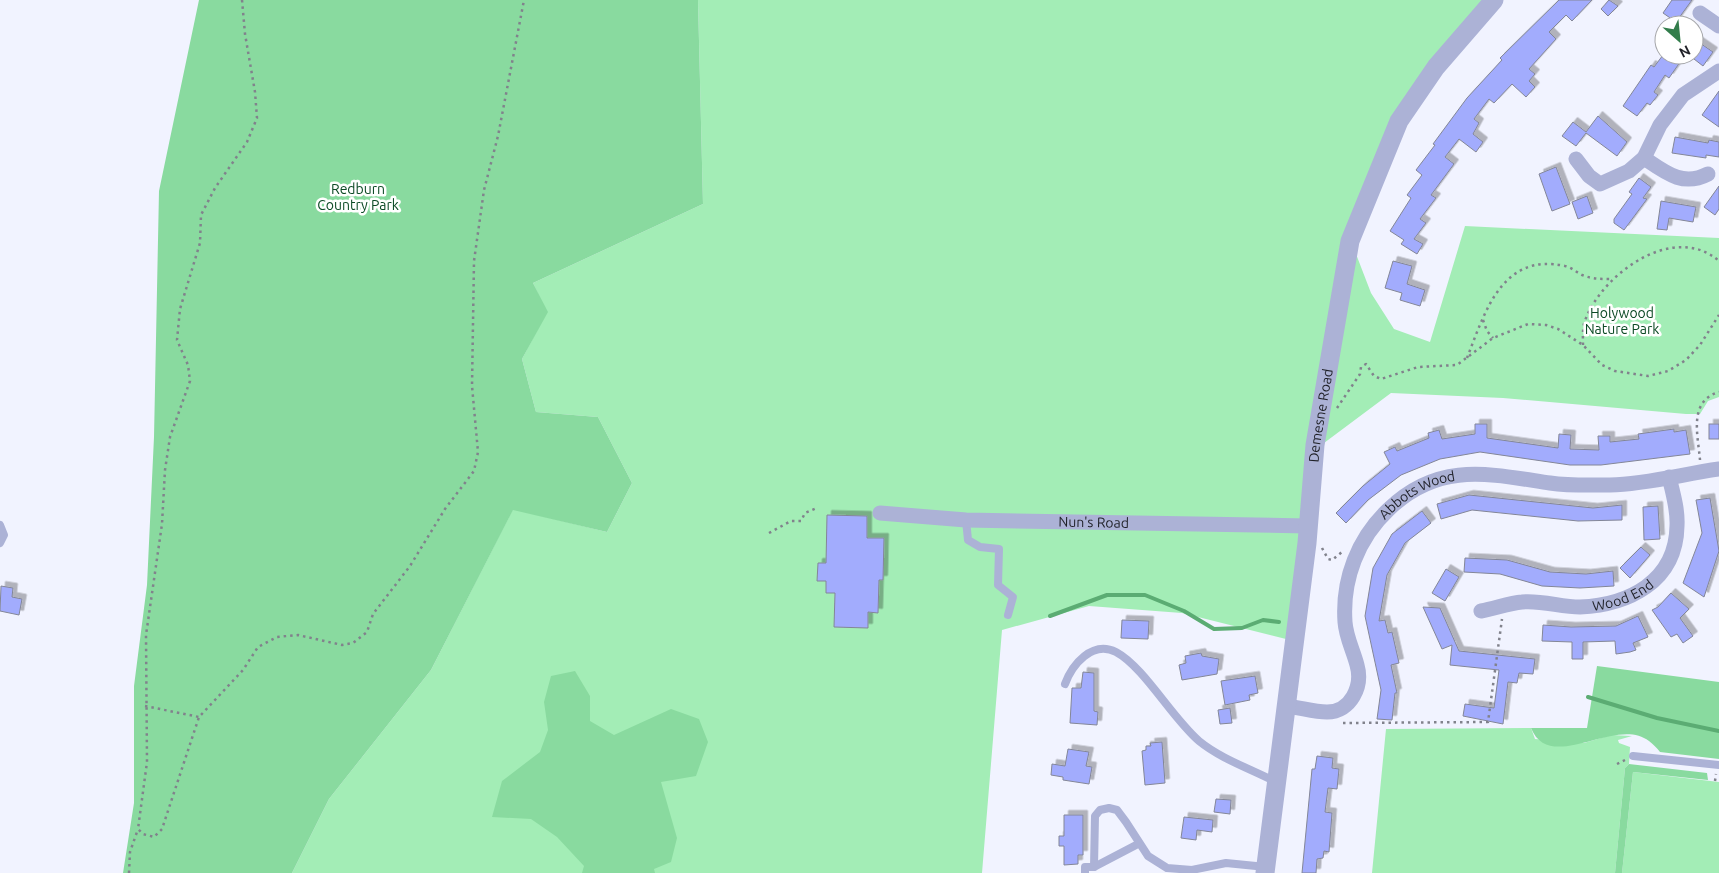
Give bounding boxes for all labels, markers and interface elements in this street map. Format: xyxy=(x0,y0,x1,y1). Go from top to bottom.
north arrow xyxy=(1654,15,1704,65)
text: N xyxy=(1677,42,1693,61)
park label: Redburn Country Park xyxy=(317,181,399,213)
park label: Holywood Nature Park xyxy=(1585,305,1659,337)
street label: Demesne Road xyxy=(1306,367,1336,463)
street label: Abbots Wood xyxy=(1376,468,1456,522)
street label: Nun's Road xyxy=(1058,514,1129,531)
street label: Wood End xyxy=(1591,576,1657,614)

